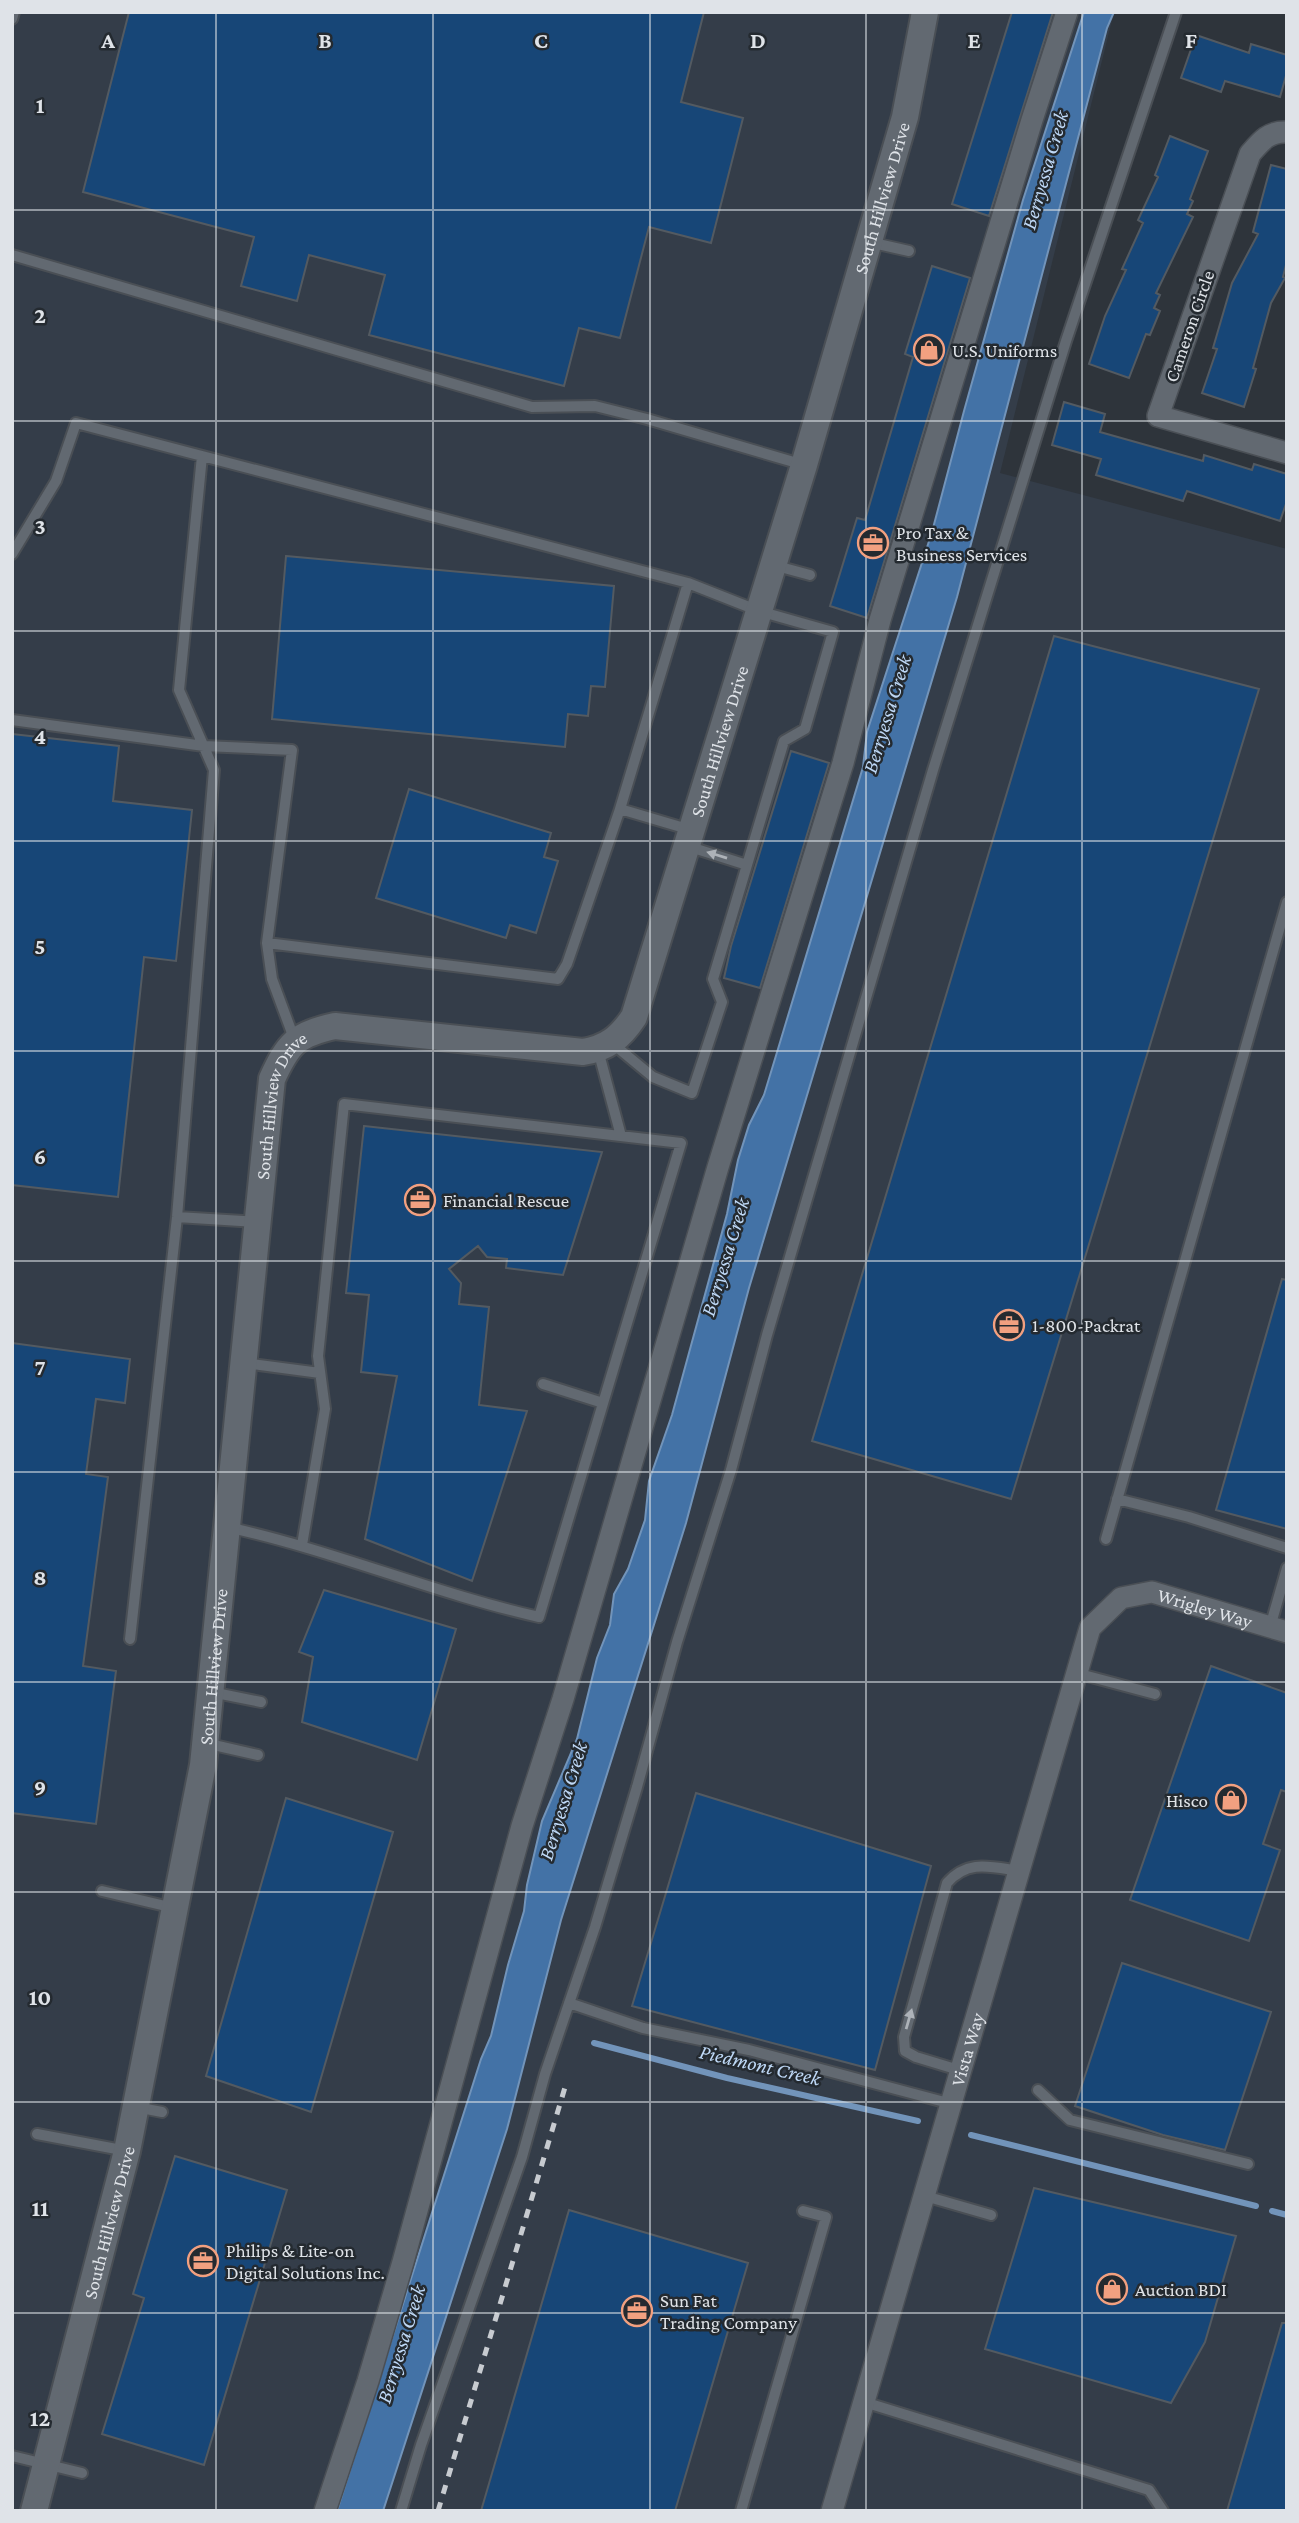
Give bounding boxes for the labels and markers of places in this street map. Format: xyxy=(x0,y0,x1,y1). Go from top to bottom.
shop icon: U.S. Uniforms xyxy=(912,333,946,367)
place label: U.S. Uniforms xyxy=(952,340,1057,361)
place label: Pro Tax & Business Services xyxy=(896,522,1027,565)
office icon: Pro Tax & Business Services xyxy=(856,526,890,560)
office icon: Financial Rescue xyxy=(403,1183,437,1217)
place label: Financial Rescue xyxy=(443,1190,569,1211)
office icon: 1-800-Packrat xyxy=(992,1308,1026,1342)
place label: 1-800-Packrat xyxy=(1032,1315,1141,1336)
shop icon: Hisco xyxy=(1214,1783,1248,1817)
place label: Hisco xyxy=(1166,1790,1208,1811)
place label: Philips & Lite-on Digital Solutions Inc. xyxy=(226,2240,385,2283)
office icon: Philips & Lite-on Digital Solutions Inc. xyxy=(186,2244,220,2278)
shop icon: Auction BDI xyxy=(1095,2272,1129,2306)
place label: Auction BDI xyxy=(1135,2279,1227,2300)
place label: Sun Fat Trading Company xyxy=(660,2290,797,2333)
office icon: Sun Fat Trading Company xyxy=(620,2294,654,2328)

